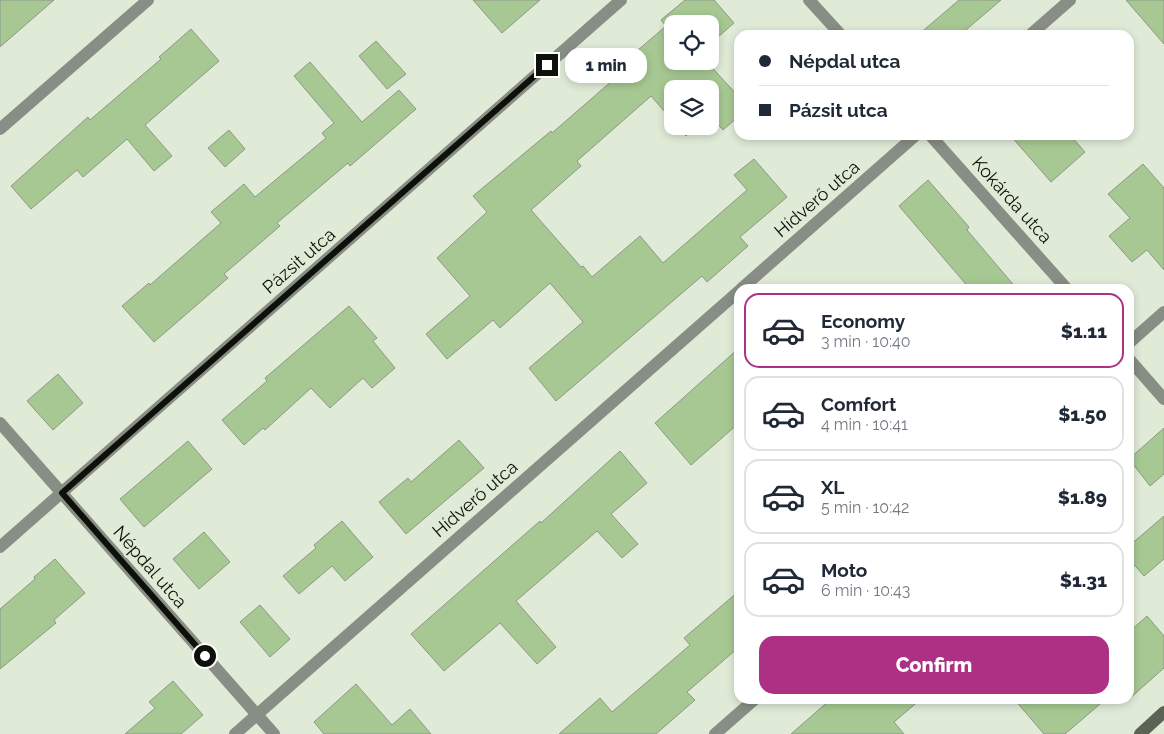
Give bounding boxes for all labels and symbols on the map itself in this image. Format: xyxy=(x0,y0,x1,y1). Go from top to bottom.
callout: 1 min xyxy=(564,48,647,82)
route end xyxy=(536,54,558,76)
street label: Kokárda utca xyxy=(968,152,1057,247)
street label: Hídverő utca xyxy=(770,156,863,241)
street label: Pázsit utca xyxy=(258,223,339,298)
street label: Hídverő utca xyxy=(428,456,521,541)
street label: Népdal utca xyxy=(109,521,192,612)
route start xyxy=(194,645,216,667)

